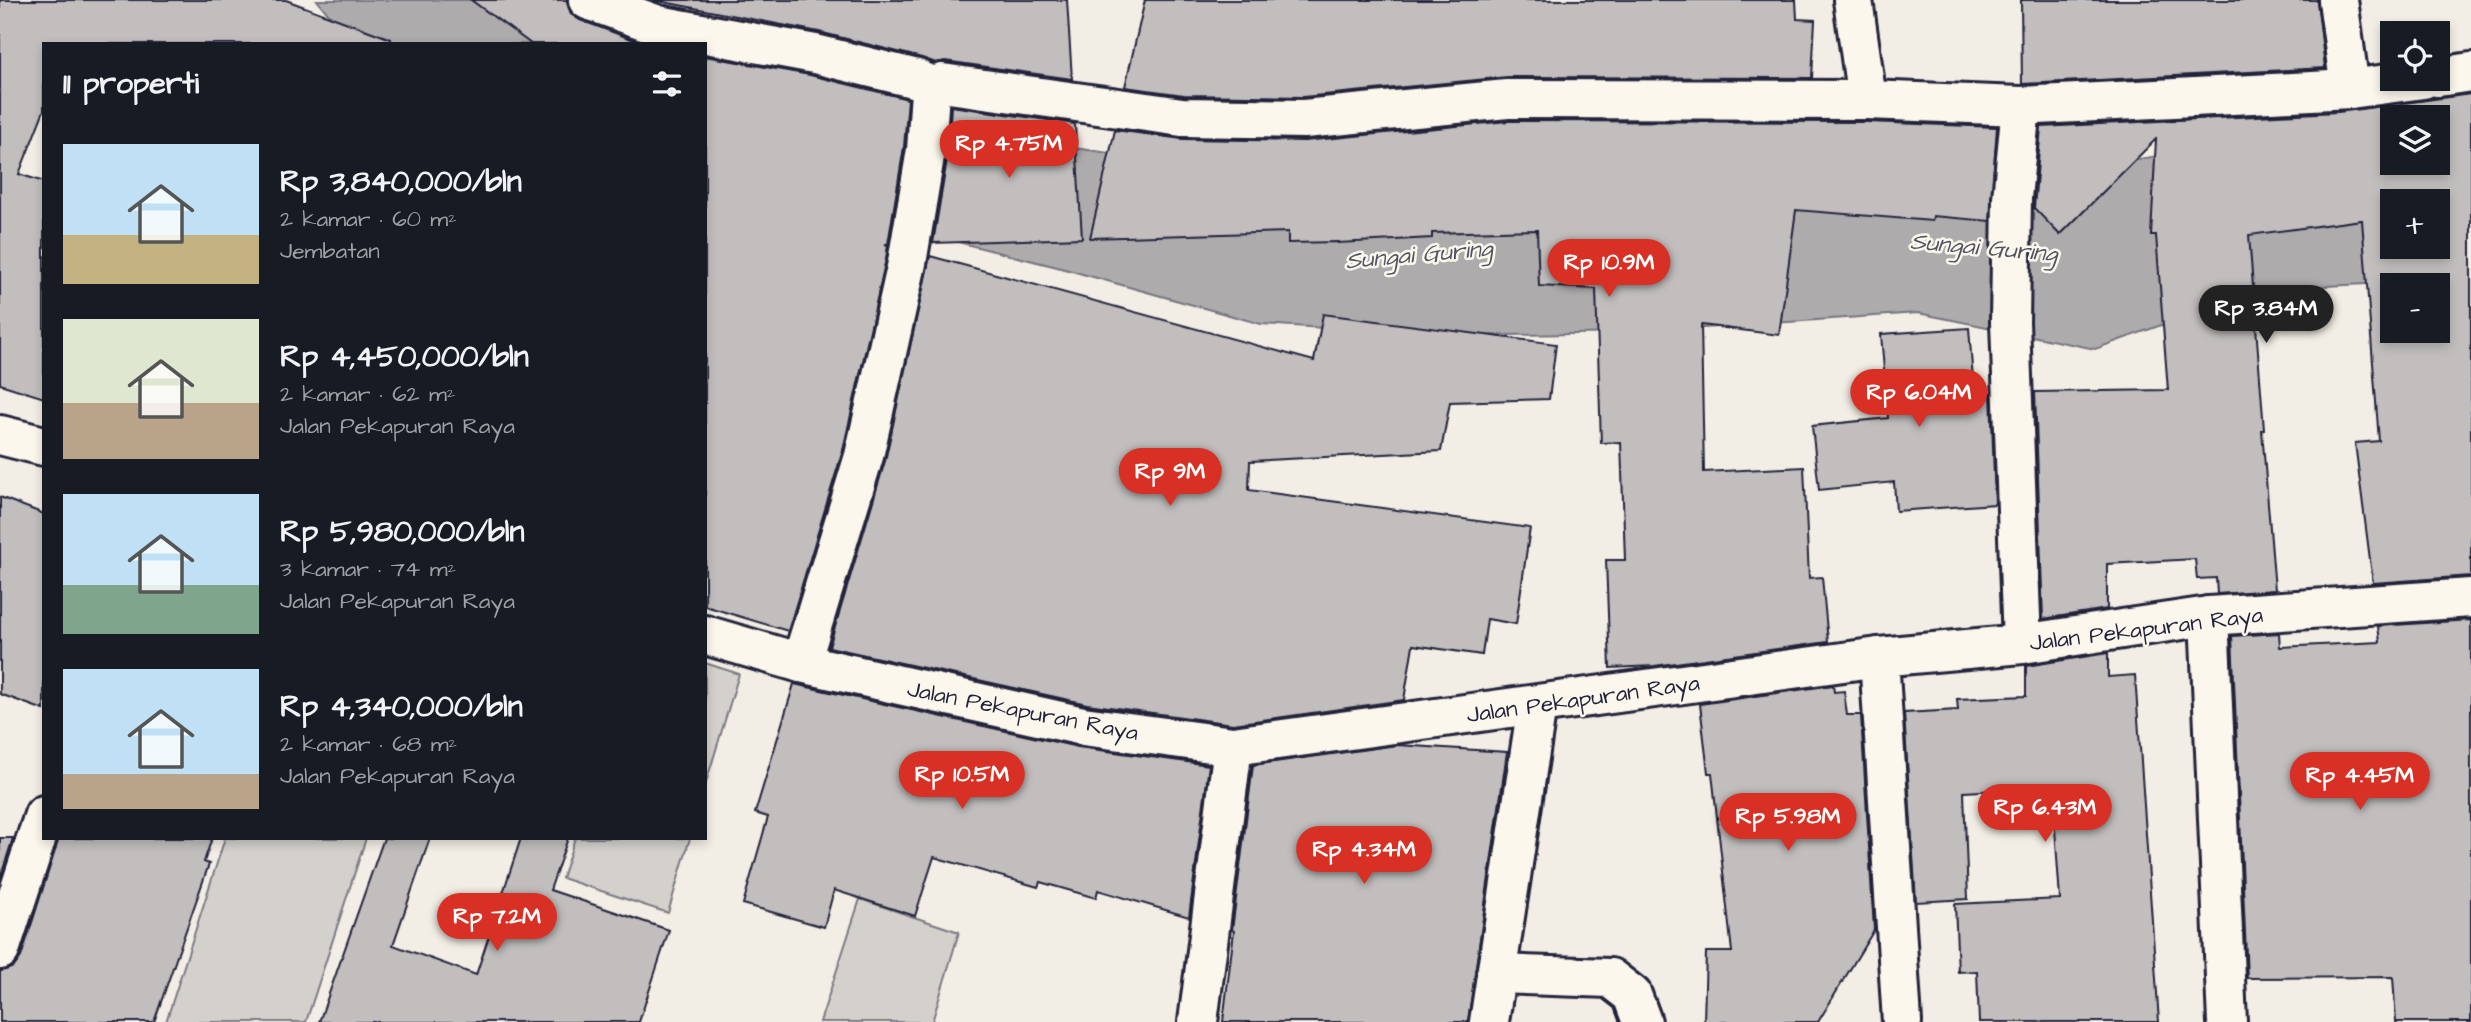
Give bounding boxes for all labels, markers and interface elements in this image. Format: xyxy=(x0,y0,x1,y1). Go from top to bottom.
map controls xyxy=(2380,21,2450,343)
button: locate xyxy=(2380,21,2450,91)
text: 11 properti xyxy=(63,63,199,105)
icon: filters xyxy=(648,65,686,103)
button: layers xyxy=(2380,105,2450,175)
pin: Rp 4.75M xyxy=(937,120,1081,180)
text: Rp 4.75M xyxy=(956,127,1062,159)
text: Rp 3,840,000/bln xyxy=(280,161,522,203)
icon: home xyxy=(119,172,203,256)
button: + xyxy=(2380,189,2450,259)
text: 2 kamar · 60 m² xyxy=(280,203,457,235)
water label: Sungai Guring xyxy=(1909,225,2060,272)
water label: Sungai Guring xyxy=(1344,231,1496,279)
text: Jembatan xyxy=(280,235,380,267)
pin: Rp 10.9M xyxy=(1537,240,1681,299)
text: Rp 10.9M xyxy=(1563,246,1655,278)
button: − xyxy=(2380,273,2450,343)
pin: Rp 3.84M xyxy=(2194,286,2338,345)
text: Rp 3.84M xyxy=(2215,292,2317,324)
text: Rp 4,450,000/bln xyxy=(280,336,529,378)
icon: home xyxy=(119,347,203,431)
pin: Rp 6.04M xyxy=(1847,370,1991,429)
text: Rp 6.04M xyxy=(1866,376,1972,408)
text: 2 kamar · 62 m² xyxy=(280,378,455,410)
text: Jalan Pekapuran Raya xyxy=(280,410,515,442)
pin: Rp 9M xyxy=(1121,448,1219,508)
text: Rp 9M xyxy=(1135,455,1205,487)
text: Rp 5,980,000/bln xyxy=(280,511,524,553)
icon: home xyxy=(119,522,203,606)
text: 3 kamar · 74 m² xyxy=(280,553,456,585)
text: Jalan Pekapuran Raya xyxy=(280,585,515,617)
street label: Jalan Pekapuran Raya xyxy=(2028,599,2265,660)
street label: Jalan Pekapuran Raya xyxy=(1465,667,1702,732)
street label: Jalan Pekapuran Raya xyxy=(904,673,1141,750)
text: Rp 4,340,000/bln xyxy=(280,686,523,728)
icon: home xyxy=(119,697,203,781)
text: 2 kamar · 68 m² xyxy=(280,728,457,760)
pin: Rp 10.5M xyxy=(890,752,1034,811)
pin: Rp 4.45M xyxy=(2288,752,2432,812)
text: Rp 10.5M xyxy=(915,758,1009,790)
text: Rp 4.45M xyxy=(2306,759,2414,791)
text: Jalan Pekapuran Raya xyxy=(280,760,515,792)
pin: Rp 6.43M xyxy=(1973,784,2117,844)
text: Rp 6.43M xyxy=(1994,791,2096,823)
pin: Rp 5.98M xyxy=(1716,794,1860,853)
text: Rp 5.98M xyxy=(1736,800,1840,832)
pin: Rp 4.34M xyxy=(1292,826,1436,886)
text: Rp 4.34M xyxy=(1312,833,1416,865)
pin: Rp 7.2M xyxy=(432,894,562,953)
text: Rp 7.2M xyxy=(453,900,541,932)

